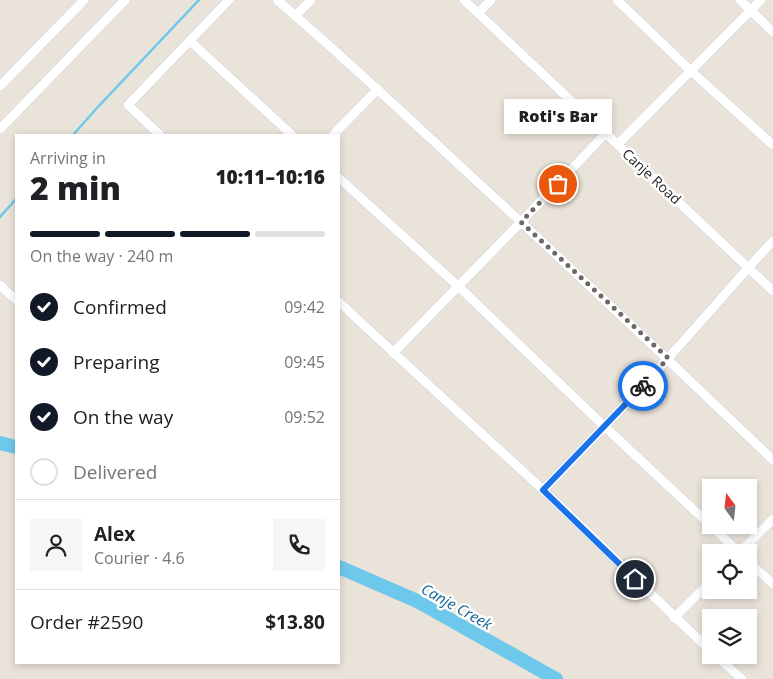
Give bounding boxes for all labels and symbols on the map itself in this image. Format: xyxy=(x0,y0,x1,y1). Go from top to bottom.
callout: Roti's Bar xyxy=(504,99,612,134)
street label: Canje Road xyxy=(619,144,685,208)
pin xyxy=(537,163,579,205)
courier xyxy=(618,361,668,411)
north arrow xyxy=(702,479,758,534)
pin xyxy=(614,558,656,600)
water label: Canje Creek xyxy=(418,578,497,634)

